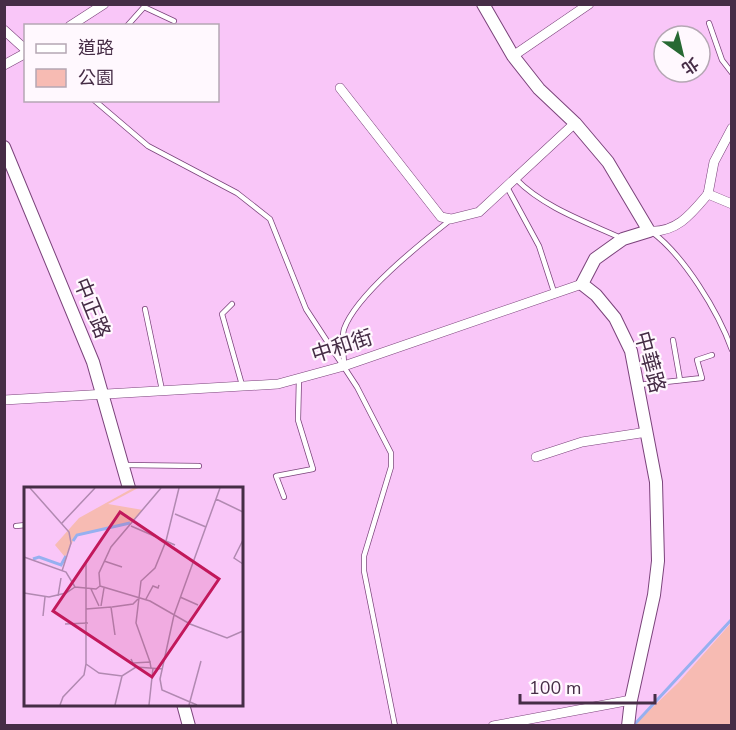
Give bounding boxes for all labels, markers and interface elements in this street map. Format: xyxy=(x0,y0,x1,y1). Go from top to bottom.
legend xyxy=(24,24,219,102)
north arrow xyxy=(652,24,712,84)
text: 道路 xyxy=(78,36,114,60)
text: 北 xyxy=(677,52,703,79)
text: 公園 xyxy=(78,66,114,90)
street label: 中正路 xyxy=(67,274,117,342)
street label: 中和街 xyxy=(308,323,376,369)
street label: 中華路 xyxy=(628,328,672,396)
inset map xyxy=(24,487,243,706)
scale bar xyxy=(520,667,655,705)
text: 100 m xyxy=(529,676,581,700)

